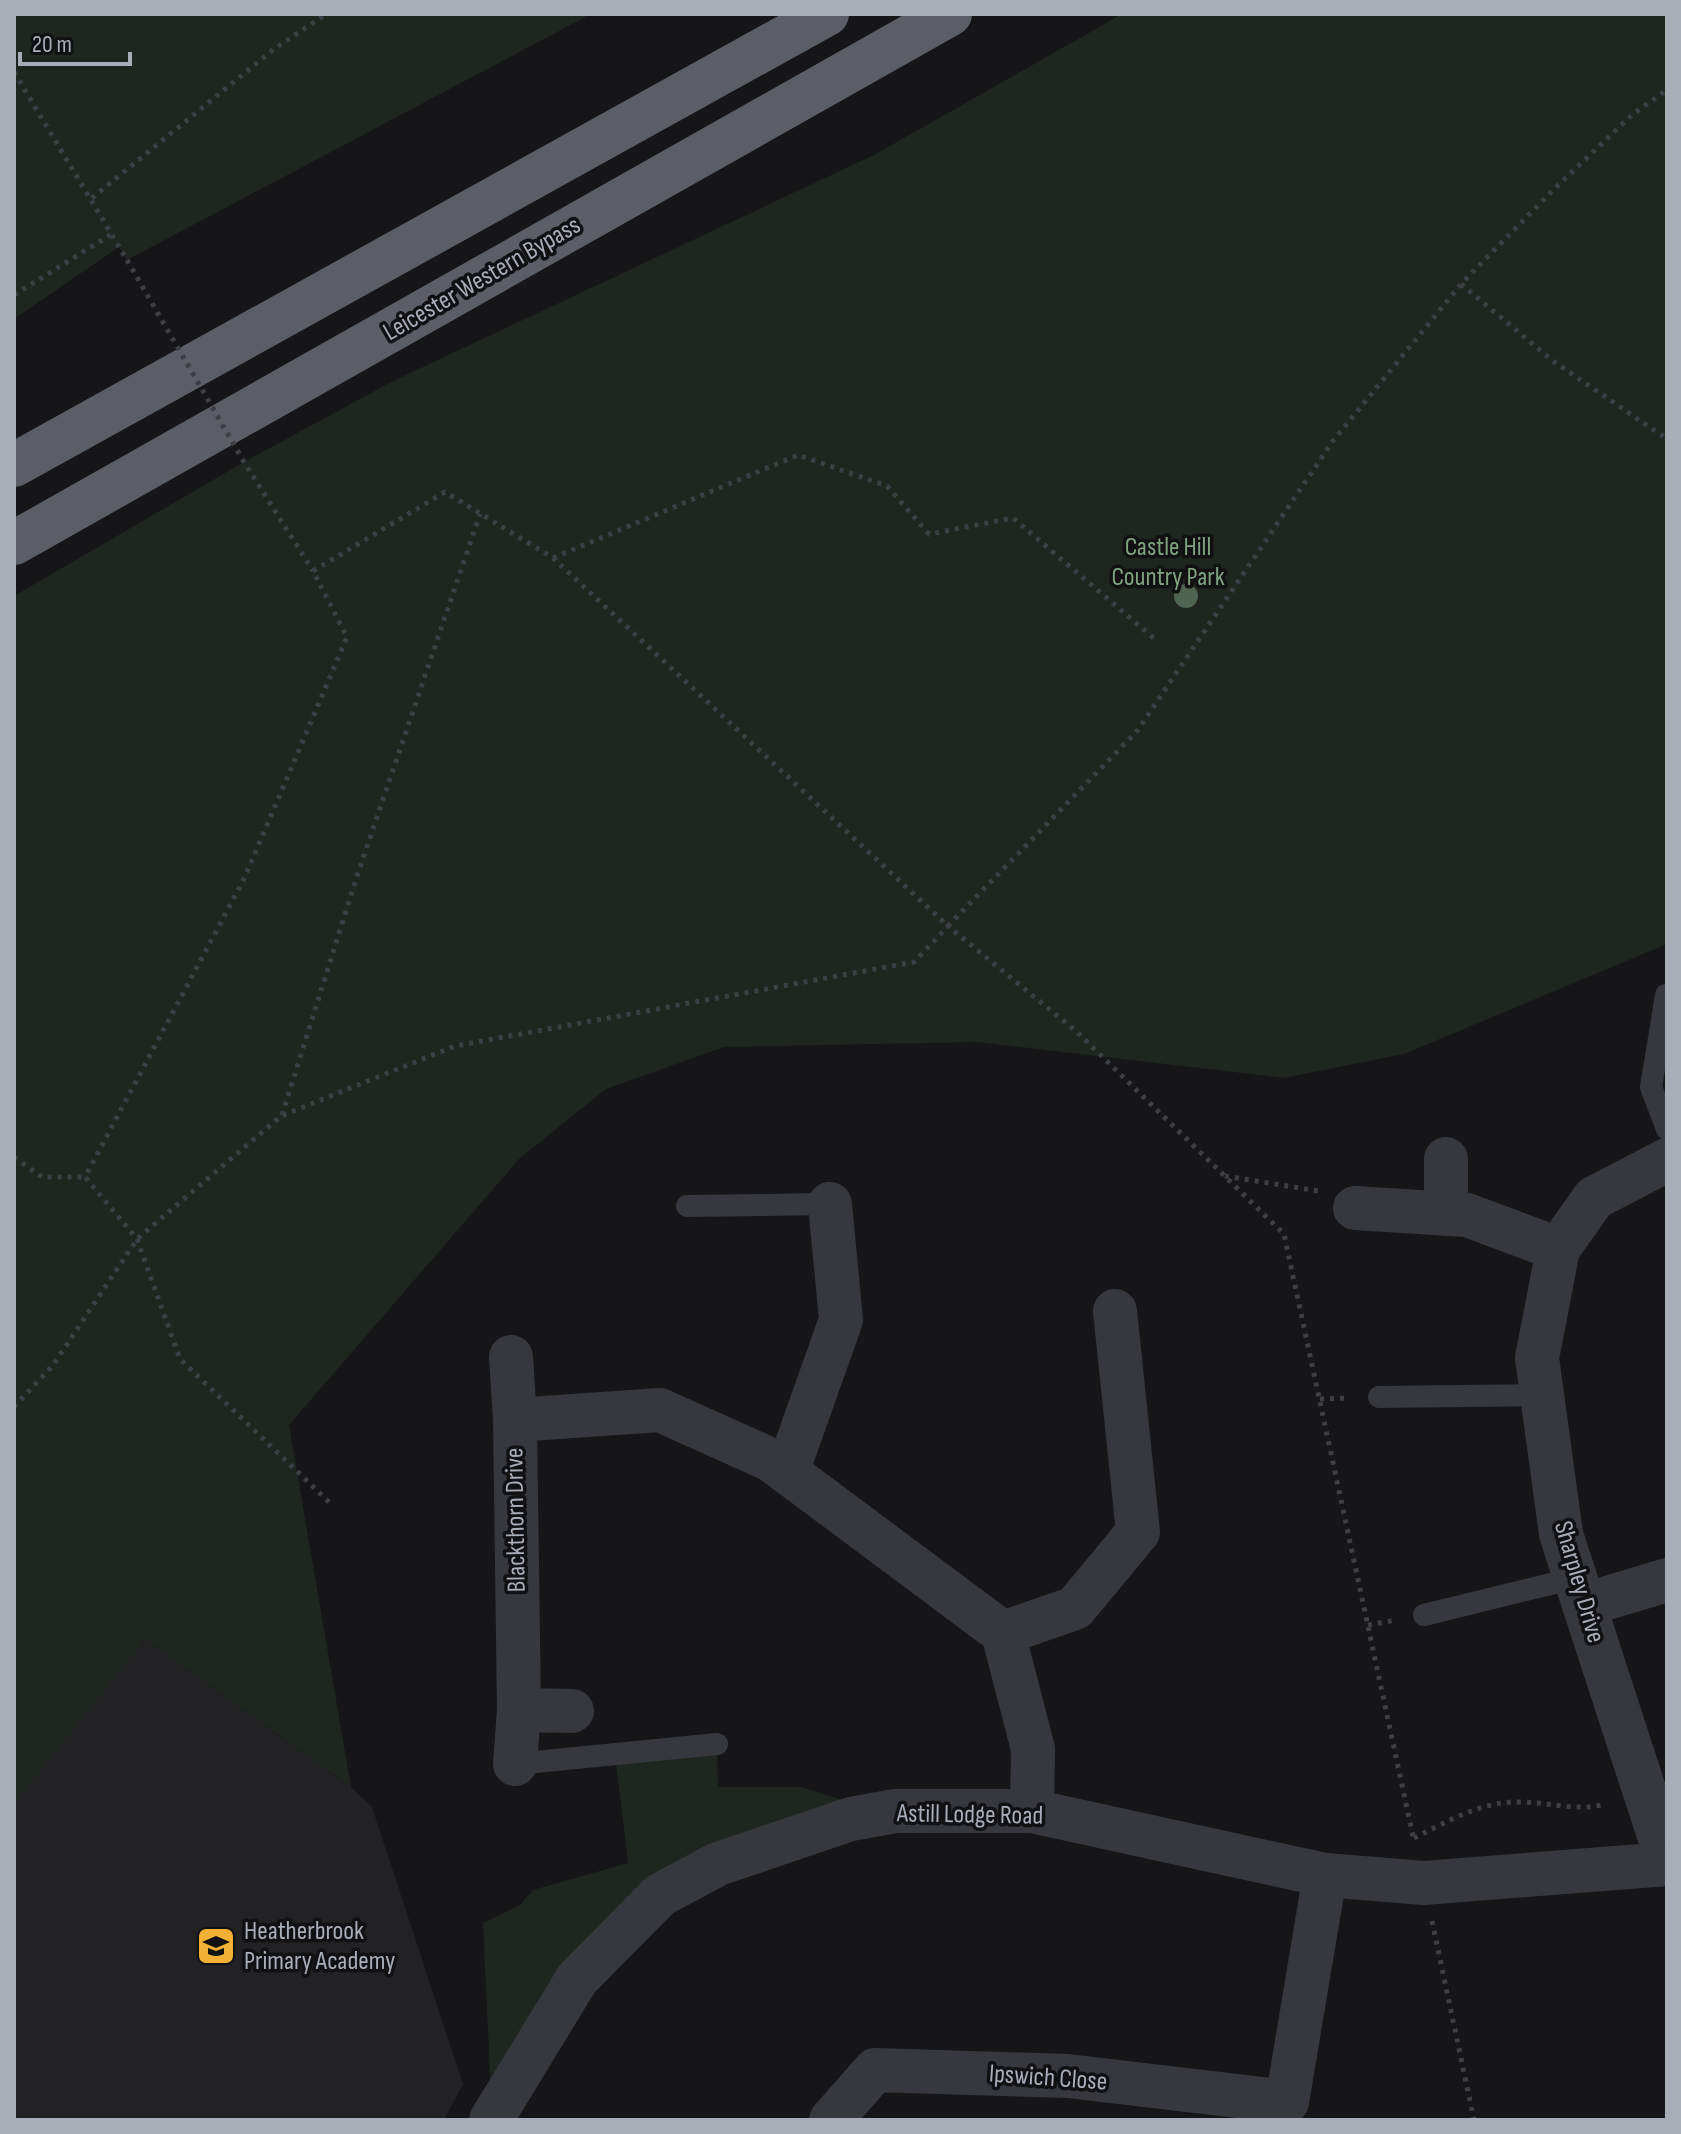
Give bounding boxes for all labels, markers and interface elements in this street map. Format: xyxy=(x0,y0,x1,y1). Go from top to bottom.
scale bar xyxy=(20,16,130,66)
text: 20 m xyxy=(32,30,72,59)
street label: Leicester Western Bypass xyxy=(378,210,586,348)
park label: Castle Hill Country Park xyxy=(1111,532,1225,593)
street label: Blackthorn Drive xyxy=(499,1447,533,1593)
street label: Sharpley Drive xyxy=(1547,1518,1611,1646)
street label: Astill Lodge Road xyxy=(896,1798,1043,1832)
place label: Heatherbrook Primary Academy xyxy=(244,1916,395,1977)
school or university icon: Heatherbrook Primary Academy xyxy=(195,1925,237,1967)
street label: Ipswich Close xyxy=(988,2058,1108,2098)

